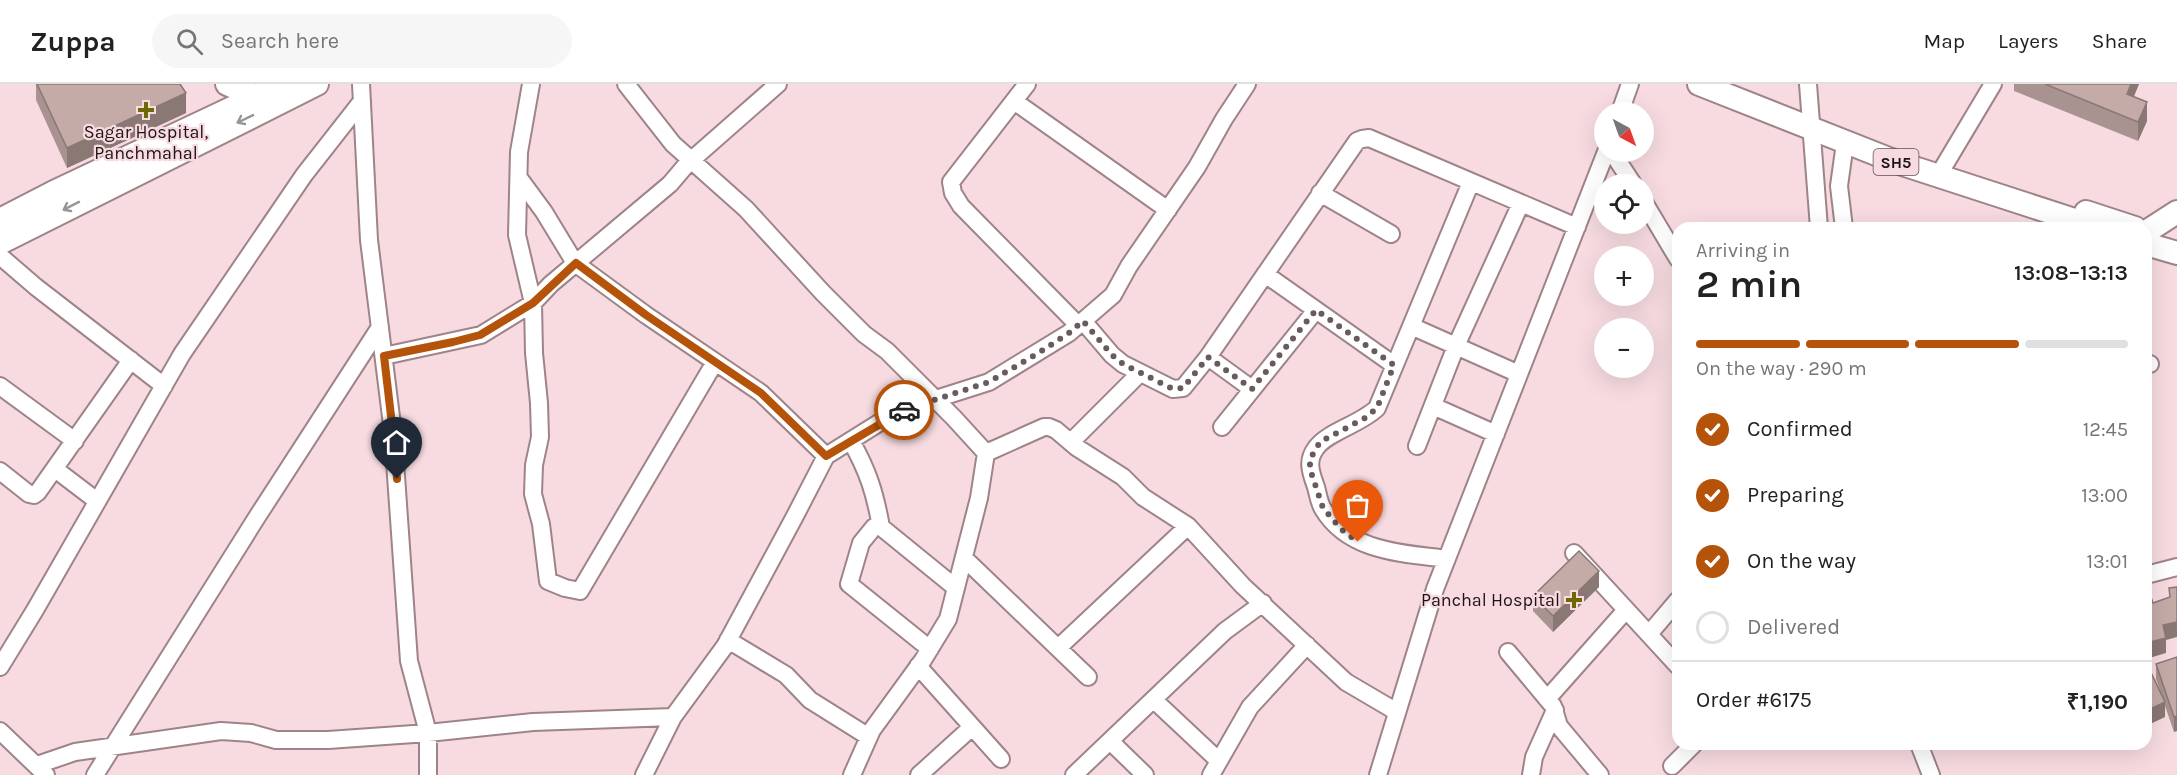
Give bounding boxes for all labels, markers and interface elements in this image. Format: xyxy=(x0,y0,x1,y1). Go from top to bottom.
search box xyxy=(152,14,572,68)
text: Zuppa xyxy=(30,25,116,58)
icon: search xyxy=(173,25,206,58)
text: Search here xyxy=(221,28,339,54)
text: Map xyxy=(1923,29,1965,53)
text: Layers xyxy=(1998,29,2059,53)
text: Share xyxy=(2092,29,2147,53)
marker: Sagar Hospital, Panchmahal xyxy=(137,101,155,119)
north arrow xyxy=(1594,102,1654,162)
map controls xyxy=(1594,102,1654,378)
one-way arrow xyxy=(237,114,255,126)
place label: Sagar Hospital, Panchmahal xyxy=(84,121,208,164)
road number: SH5 xyxy=(1874,149,1918,175)
button: locate xyxy=(1594,174,1654,234)
one-way arrow xyxy=(62,201,80,213)
text: Arriving in xyxy=(1696,239,1790,262)
button: + xyxy=(1594,246,1654,306)
text: 13:08–13:13 xyxy=(2014,260,2128,286)
text: 2 min xyxy=(1696,261,1802,307)
button: − xyxy=(1594,318,1654,378)
text: On the way · 290 m xyxy=(1696,357,1867,380)
courier xyxy=(874,380,934,440)
icon: car xyxy=(888,394,921,427)
icon: check xyxy=(1696,413,1729,446)
text: Confirmed xyxy=(1747,416,1853,442)
pin xyxy=(371,417,422,479)
text: 12:45 xyxy=(2083,418,2128,441)
icon: home xyxy=(380,426,413,459)
icon: check xyxy=(1696,479,1729,512)
pin xyxy=(1332,480,1383,542)
text: Preparing xyxy=(1747,482,1844,508)
text: 13:00 xyxy=(2081,484,2128,507)
icon: bag xyxy=(1341,489,1374,522)
icon: check xyxy=(1696,545,1729,578)
text: On the way xyxy=(1747,548,1856,574)
text: 13:01 xyxy=(2086,550,2128,573)
place label: Panchal Hospital xyxy=(1421,589,1560,611)
marker: Panchal Hospital xyxy=(1565,591,1583,609)
text: Delivered xyxy=(1747,614,1840,640)
text: Order #6175 xyxy=(1696,687,1812,713)
text: ₹1,190 xyxy=(2067,689,2128,715)

